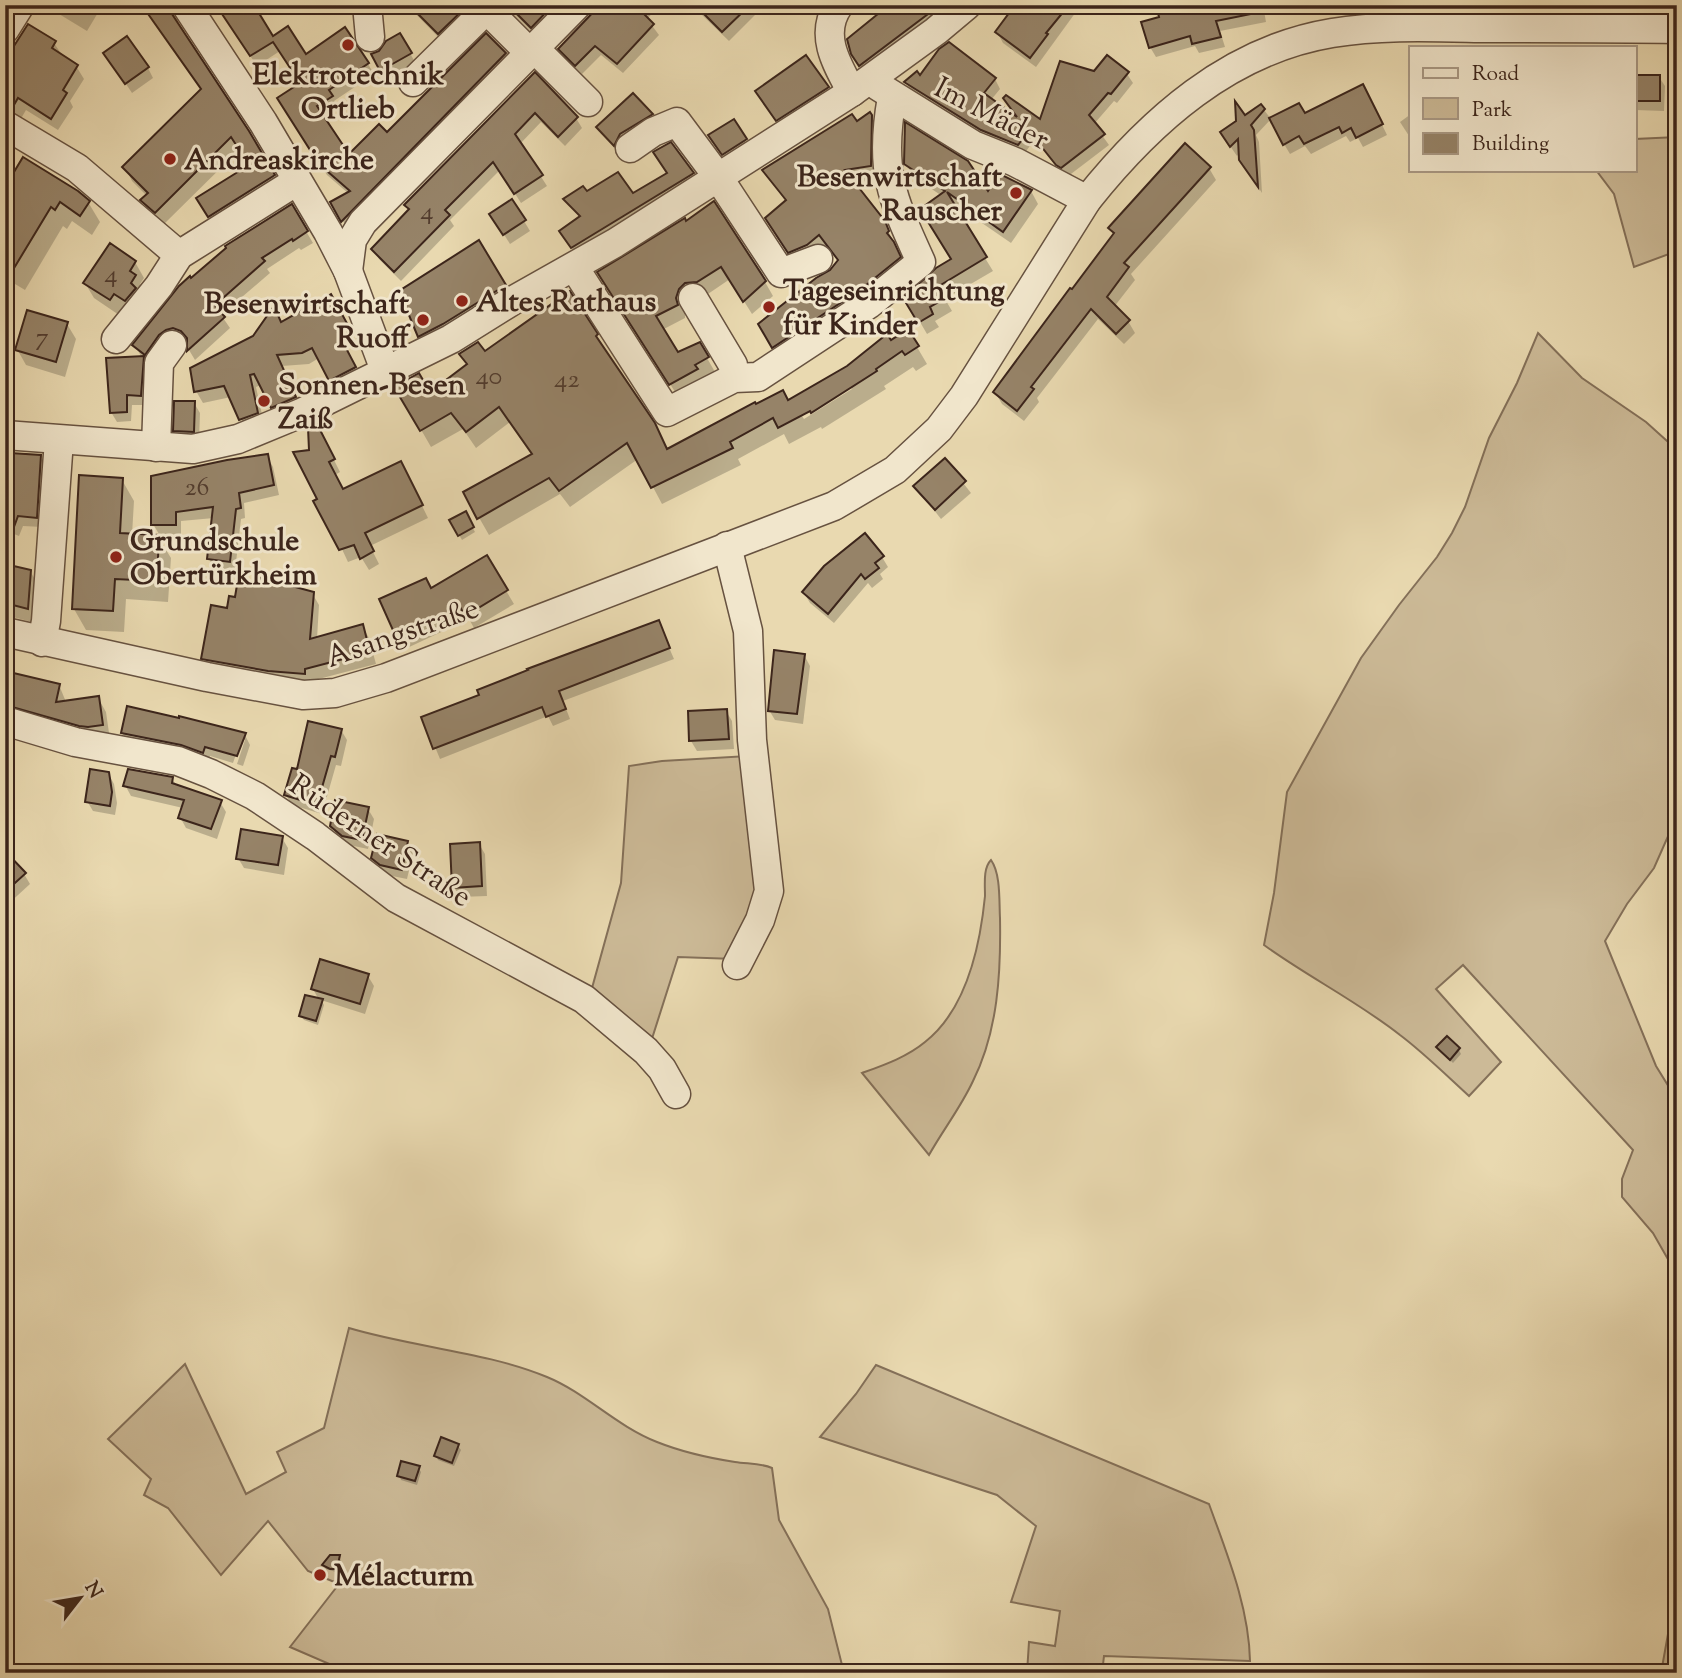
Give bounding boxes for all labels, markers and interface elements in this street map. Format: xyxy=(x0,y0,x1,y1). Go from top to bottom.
marker: Elektrotechnik Ortlieb xyxy=(340,37,356,53)
legend xyxy=(1409,46,1636,172)
place label: Elektrotechnik Ortlieb xyxy=(252,55,444,132)
text: Road xyxy=(1472,60,1519,90)
street label: Im Mäder xyxy=(926,68,1056,163)
text: Park xyxy=(1472,96,1513,126)
text: Building xyxy=(1472,130,1549,160)
place label: Andreaskirche xyxy=(184,140,374,183)
marker: Andreaskirche xyxy=(162,151,178,167)
place label: Besenwirtschaft Rauscher xyxy=(797,157,1003,234)
marker: Besenwirtschaft Rauscher xyxy=(1008,185,1024,201)
house number: 4 xyxy=(420,194,434,231)
house number: 4 xyxy=(104,257,118,294)
place label: Tageseinrichtung für Kinder xyxy=(783,271,1005,348)
place label: Altes Rathaus xyxy=(476,282,656,325)
place label: Besenwirtschaft Ruoff xyxy=(204,284,411,361)
marker: Altes Rathaus xyxy=(454,293,470,309)
marker: Tageseinrichtung für Kinder xyxy=(761,299,777,315)
marker: Besenwirtschaft Ruoff xyxy=(415,312,431,328)
house number: 7 xyxy=(35,320,49,357)
house number: 40 xyxy=(476,359,502,396)
house number: 42 xyxy=(554,362,580,399)
place label: Sonnen-Besen Zaiß xyxy=(278,365,466,442)
marker: Sonnen-Besen Zaiß xyxy=(256,393,272,409)
house number: 26 xyxy=(184,470,210,507)
place label: Grundschule Obertürkheim xyxy=(130,521,317,598)
marker: Grundschule Obertürkheim xyxy=(108,549,124,565)
street label: Asangstraße xyxy=(321,588,485,681)
street label: Rüderner Straße xyxy=(280,765,479,919)
place label: Mélacturm xyxy=(334,1556,474,1599)
north arrow xyxy=(46,1562,116,1632)
marker: Mélacturm xyxy=(312,1567,328,1583)
text: N xyxy=(77,1577,108,1604)

